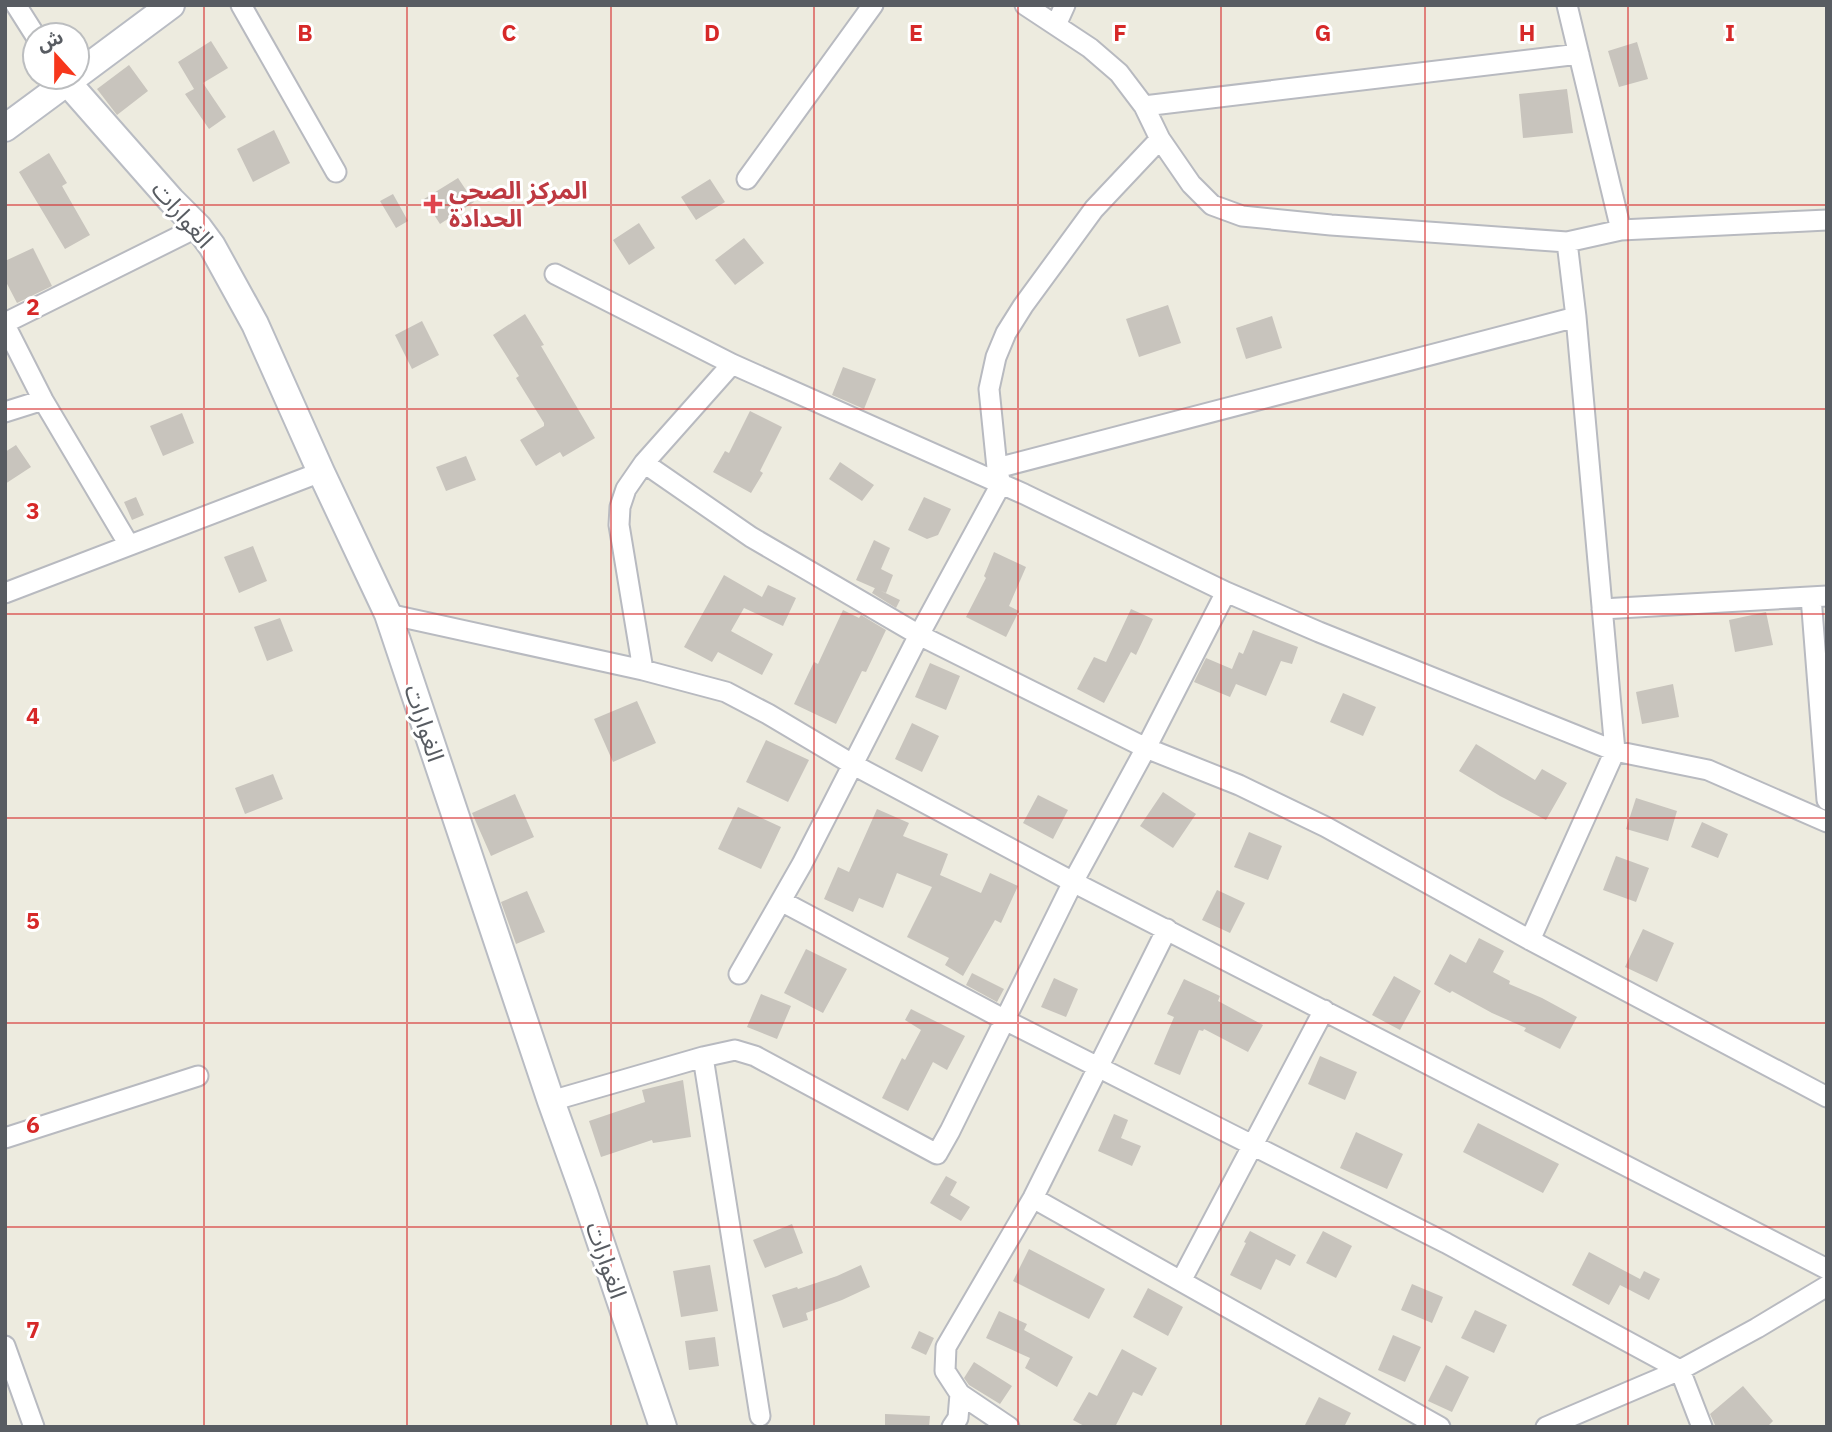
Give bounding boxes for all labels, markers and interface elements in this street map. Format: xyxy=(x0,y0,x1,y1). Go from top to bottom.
text: B xyxy=(297,17,313,47)
text: C xyxy=(502,17,517,47)
text: D xyxy=(704,17,720,47)
text: E xyxy=(909,17,923,47)
text: F xyxy=(1113,17,1127,47)
text: G xyxy=(1315,17,1331,47)
text: H xyxy=(1519,17,1535,47)
text: I xyxy=(1725,17,1735,47)
north arrow xyxy=(21,21,91,91)
text: ش xyxy=(33,24,66,56)
street label: الغوارات xyxy=(145,174,221,254)
place label: المركز الصحي الحدادة xyxy=(449,174,588,234)
marker: المركز الصحي الحدادة xyxy=(423,194,443,214)
text: 2 xyxy=(26,291,40,321)
text: 3 xyxy=(26,495,40,525)
street label: الغوارات xyxy=(398,680,452,766)
text: 4 xyxy=(26,700,40,730)
text: 5 xyxy=(26,905,40,935)
text: 6 xyxy=(26,1109,40,1139)
street label: الغوارات xyxy=(579,1217,635,1303)
text: 7 xyxy=(26,1314,40,1344)

